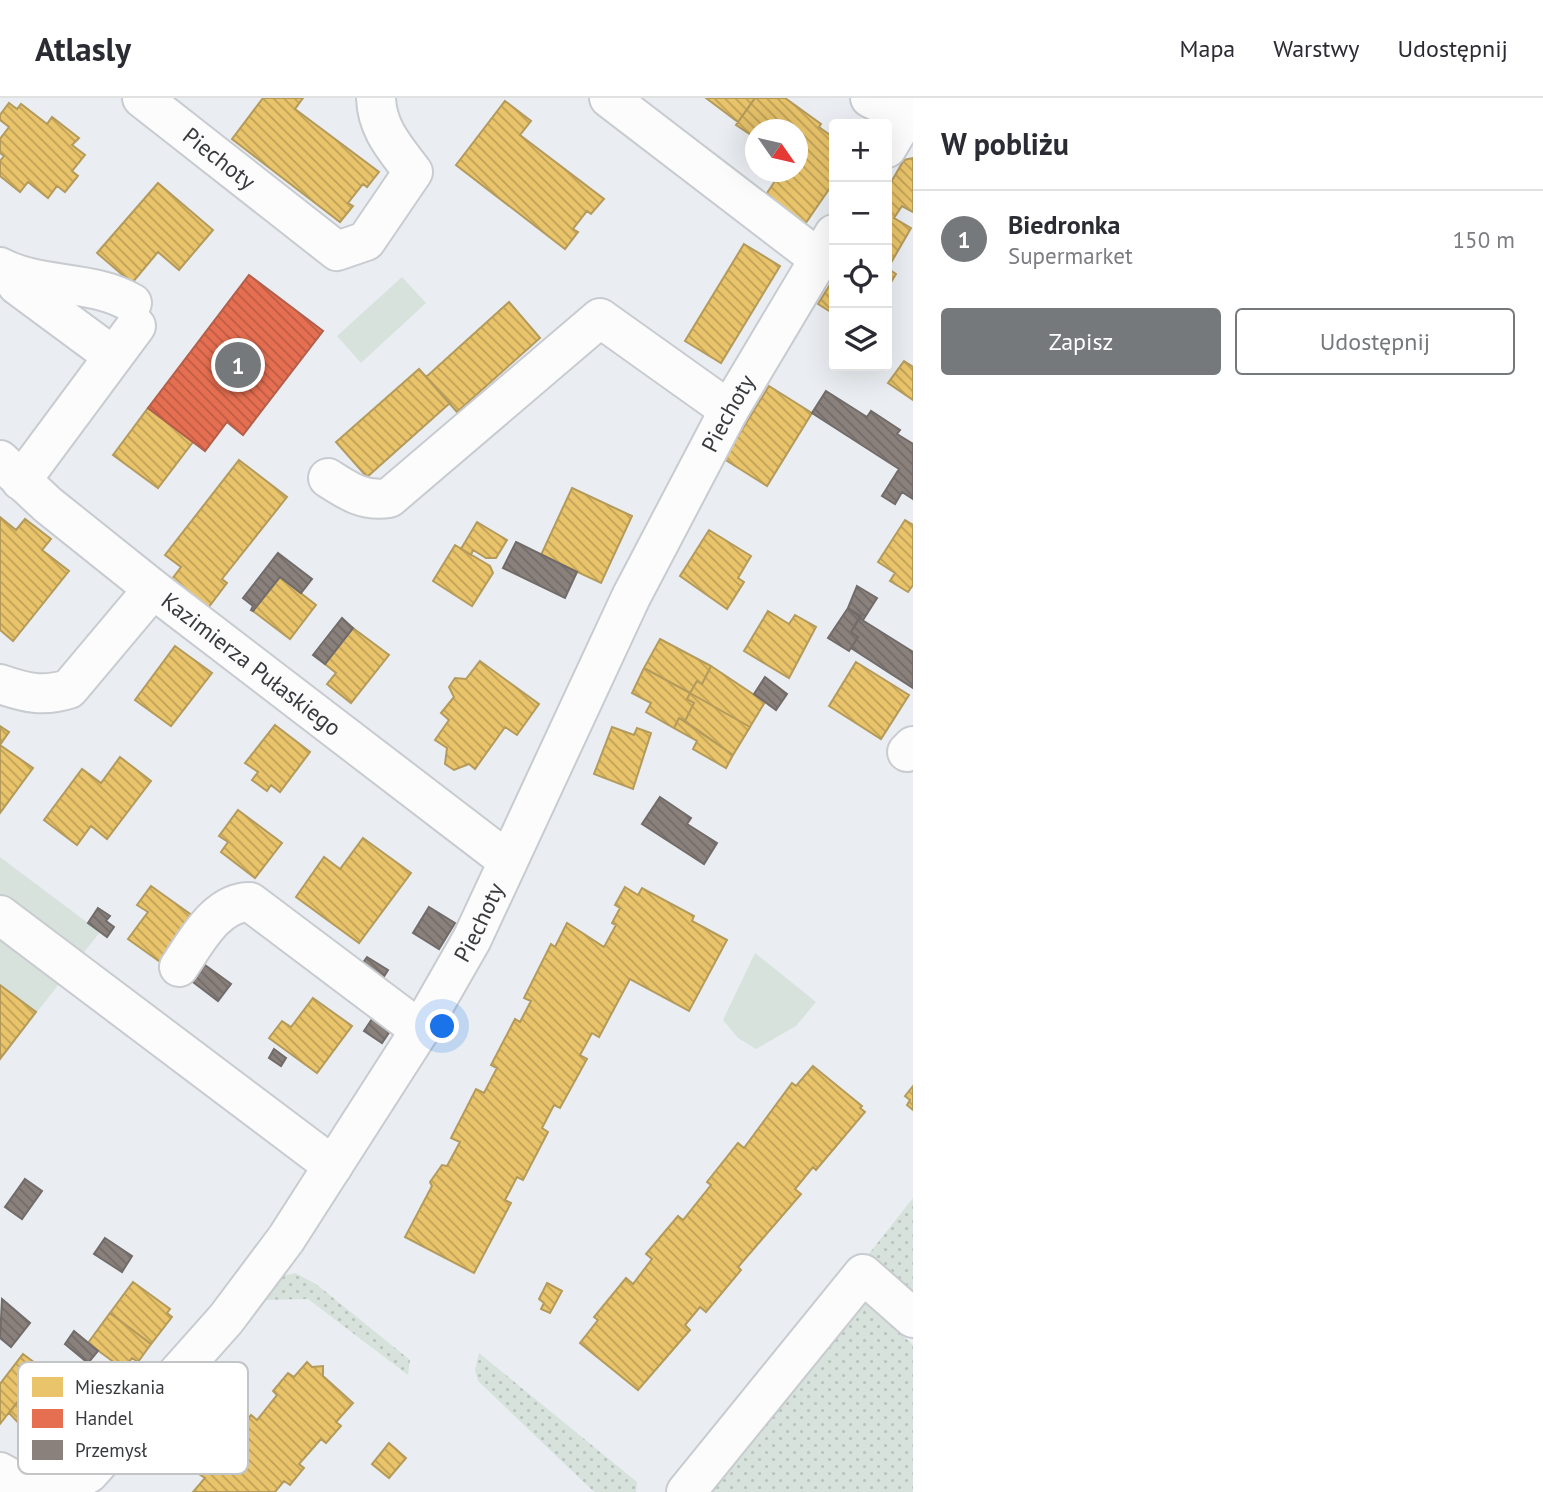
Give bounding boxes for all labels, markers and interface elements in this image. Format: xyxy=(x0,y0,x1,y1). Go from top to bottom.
text: Atlasly xyxy=(35,27,131,70)
text: Mapa xyxy=(1180,33,1235,64)
text: Warstwy xyxy=(1273,33,1359,64)
text: Udostępnij xyxy=(1397,33,1508,64)
north arrow xyxy=(745,119,808,182)
map controls xyxy=(829,119,892,371)
button: + xyxy=(829,119,892,182)
street label: Piechoty xyxy=(177,121,262,196)
text: W pobliżu xyxy=(941,124,1069,163)
button: − xyxy=(829,182,892,245)
text: Biedronka xyxy=(1008,208,1121,241)
text: 1 xyxy=(957,225,971,254)
text: 150 m xyxy=(1453,225,1515,254)
text: Supermarket xyxy=(1008,241,1133,270)
button: locate xyxy=(829,245,892,308)
button: layers xyxy=(829,308,892,371)
button: Zapisz xyxy=(941,308,1221,375)
button: Udostępnij xyxy=(1235,308,1515,375)
pin: 1 xyxy=(215,339,261,391)
street label: Piechoty xyxy=(695,369,761,457)
street label: Kazimierza Pułaskiego xyxy=(156,586,347,742)
street label: Piechoty xyxy=(447,878,510,967)
your location xyxy=(425,1009,459,1043)
legend xyxy=(18,1362,248,1474)
text: Mieszkania xyxy=(75,1375,165,1399)
text: Handel xyxy=(75,1406,133,1430)
text: Przemysł xyxy=(75,1438,148,1462)

